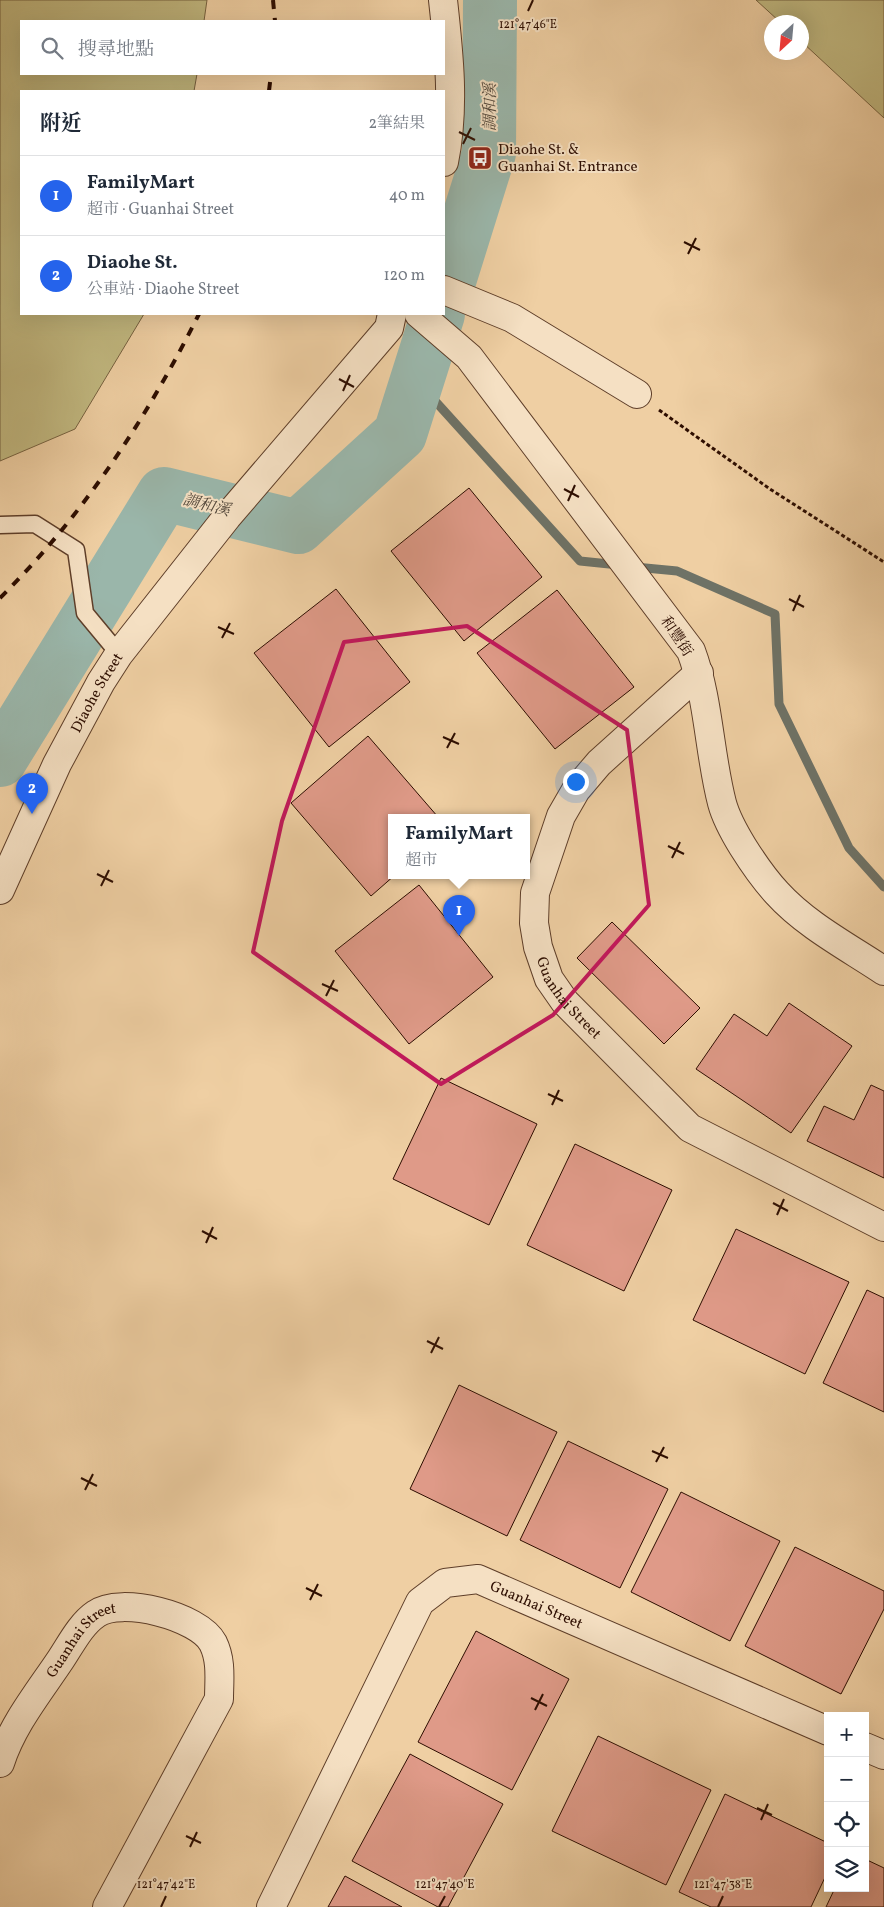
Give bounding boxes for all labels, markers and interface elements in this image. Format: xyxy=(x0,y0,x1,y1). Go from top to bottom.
north arrow xyxy=(764,15,809,60)
text: 121°47'46"E xyxy=(499,17,557,33)
search box xyxy=(20,20,445,75)
icon: search xyxy=(38,34,66,62)
text: 搜尋地點 xyxy=(78,37,154,63)
water label: 調和溪 xyxy=(480,81,502,131)
text: 附近 xyxy=(40,110,82,139)
text: 2筆結果 xyxy=(368,113,425,135)
place label: Diaohe St. & Guanhai St. Entrance xyxy=(498,140,638,178)
bus stop icon: Diaohe St. & Guanhai St. Entrance xyxy=(467,145,493,171)
text: FamilyMart xyxy=(87,170,195,196)
text: 1 xyxy=(53,185,59,207)
text: 40 m xyxy=(389,185,425,207)
text: 超市 · Guanhai Street xyxy=(87,199,234,221)
text: Diaohe St. xyxy=(87,250,178,276)
text: 2 xyxy=(52,265,60,287)
text: 120 m xyxy=(383,265,425,287)
text: 公車站 · Diaohe Street xyxy=(87,279,240,301)
water label: 調和溪 xyxy=(181,489,234,523)
street label: 和豐街 xyxy=(654,612,697,661)
street label: Diaohe Street xyxy=(67,649,129,737)
your location xyxy=(563,769,589,795)
pin: 2 xyxy=(16,773,48,814)
popup xyxy=(388,814,530,879)
text: FamilyMart xyxy=(405,821,513,847)
text: 超市 xyxy=(405,850,437,872)
pin: 1 xyxy=(443,895,475,936)
street label: Guanhai Street xyxy=(530,954,605,1045)
street label: Guanhai Street xyxy=(486,1576,586,1635)
street label: Guanhai Street xyxy=(42,1599,118,1683)
map controls xyxy=(824,1712,869,1892)
button: + xyxy=(824,1712,869,1757)
button: − xyxy=(824,1757,869,1802)
button: locate xyxy=(824,1802,869,1847)
button: layers xyxy=(824,1847,869,1892)
text: 121°47'42"E xyxy=(137,1877,195,1893)
text: 121°47'40"E xyxy=(416,1877,474,1893)
text: 121°47'38"E xyxy=(694,1877,752,1893)

